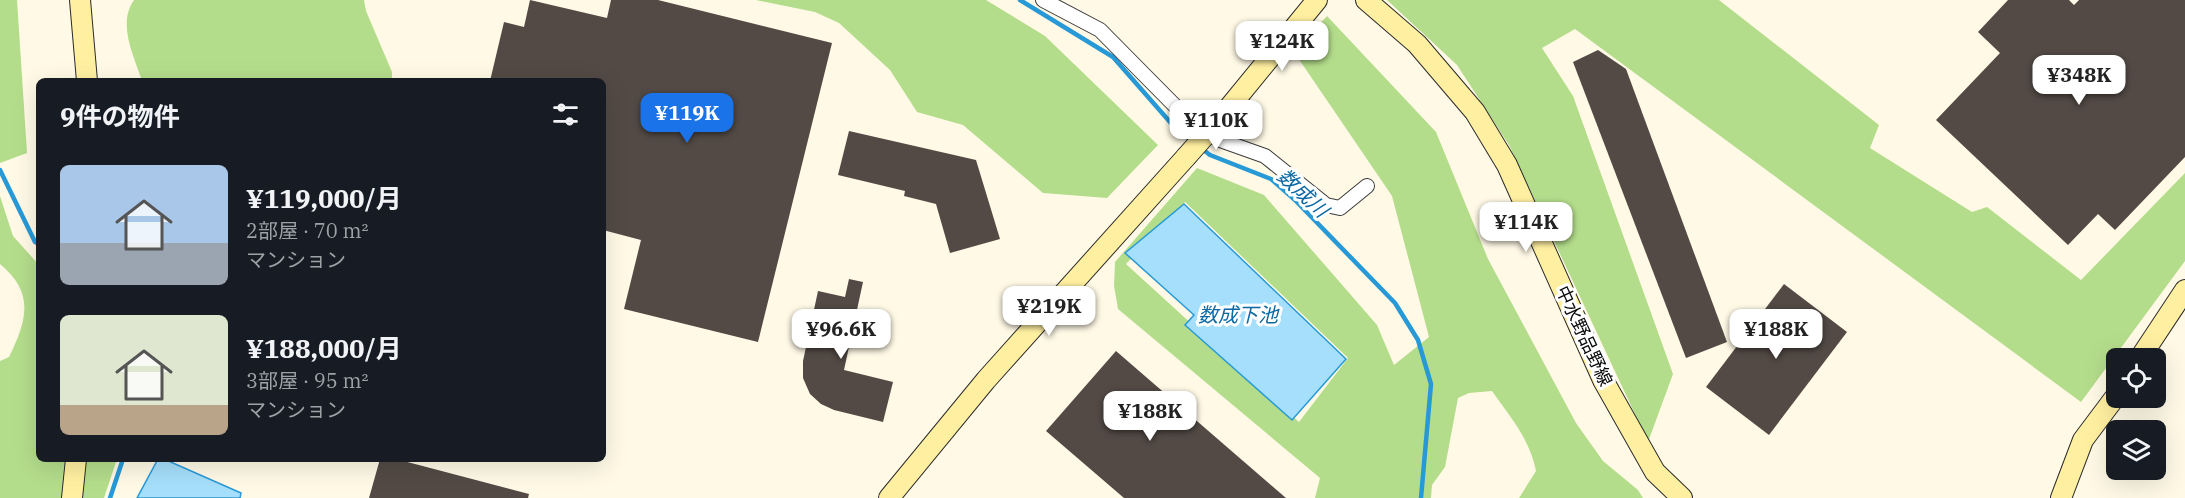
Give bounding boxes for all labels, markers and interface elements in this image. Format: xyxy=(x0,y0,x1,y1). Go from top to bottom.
pin: ¥124K xyxy=(1240,21,1324,72)
text: ¥124K xyxy=(1250,27,1314,54)
pin: ¥348K xyxy=(2037,55,2121,106)
text: ¥348K xyxy=(2047,61,2111,88)
pin: ¥119K xyxy=(645,93,729,144)
icon: filters xyxy=(549,98,582,131)
text: 9件の物件 xyxy=(60,99,180,133)
text: ¥119K xyxy=(655,99,719,126)
pin: ¥110K xyxy=(1174,100,1258,151)
text: ¥110K xyxy=(1184,106,1248,133)
water label: 数成川 xyxy=(1272,162,1336,224)
text: ¥119,000/月 xyxy=(246,181,402,215)
icon: home xyxy=(108,189,180,261)
pin: ¥114K xyxy=(1484,202,1568,253)
text: ¥114K xyxy=(1494,208,1558,235)
text: 2部屋 · 70 m² xyxy=(246,217,368,244)
text: マンション xyxy=(246,246,346,273)
street label: 中水野品野線 xyxy=(1551,282,1618,390)
pin: ¥219K xyxy=(1007,286,1091,337)
text: ¥219K xyxy=(1017,292,1081,319)
water label: 数成下池 xyxy=(1198,301,1280,328)
pin: ¥96.6K xyxy=(792,309,890,360)
pin: ¥188K xyxy=(1734,309,1818,360)
text: ¥96.6K xyxy=(806,315,876,342)
text: ¥188K xyxy=(1744,315,1808,342)
text: ¥188,000/月 xyxy=(246,331,402,365)
icon: home xyxy=(108,339,180,411)
map controls xyxy=(2106,348,2166,480)
button: locate xyxy=(2106,348,2166,408)
text: 3部屋 · 95 m² xyxy=(246,367,368,394)
pin: ¥188K xyxy=(1108,391,1192,442)
text: マンション xyxy=(246,396,346,423)
text: ¥188K xyxy=(1118,397,1182,424)
button: layers xyxy=(2106,420,2166,480)

